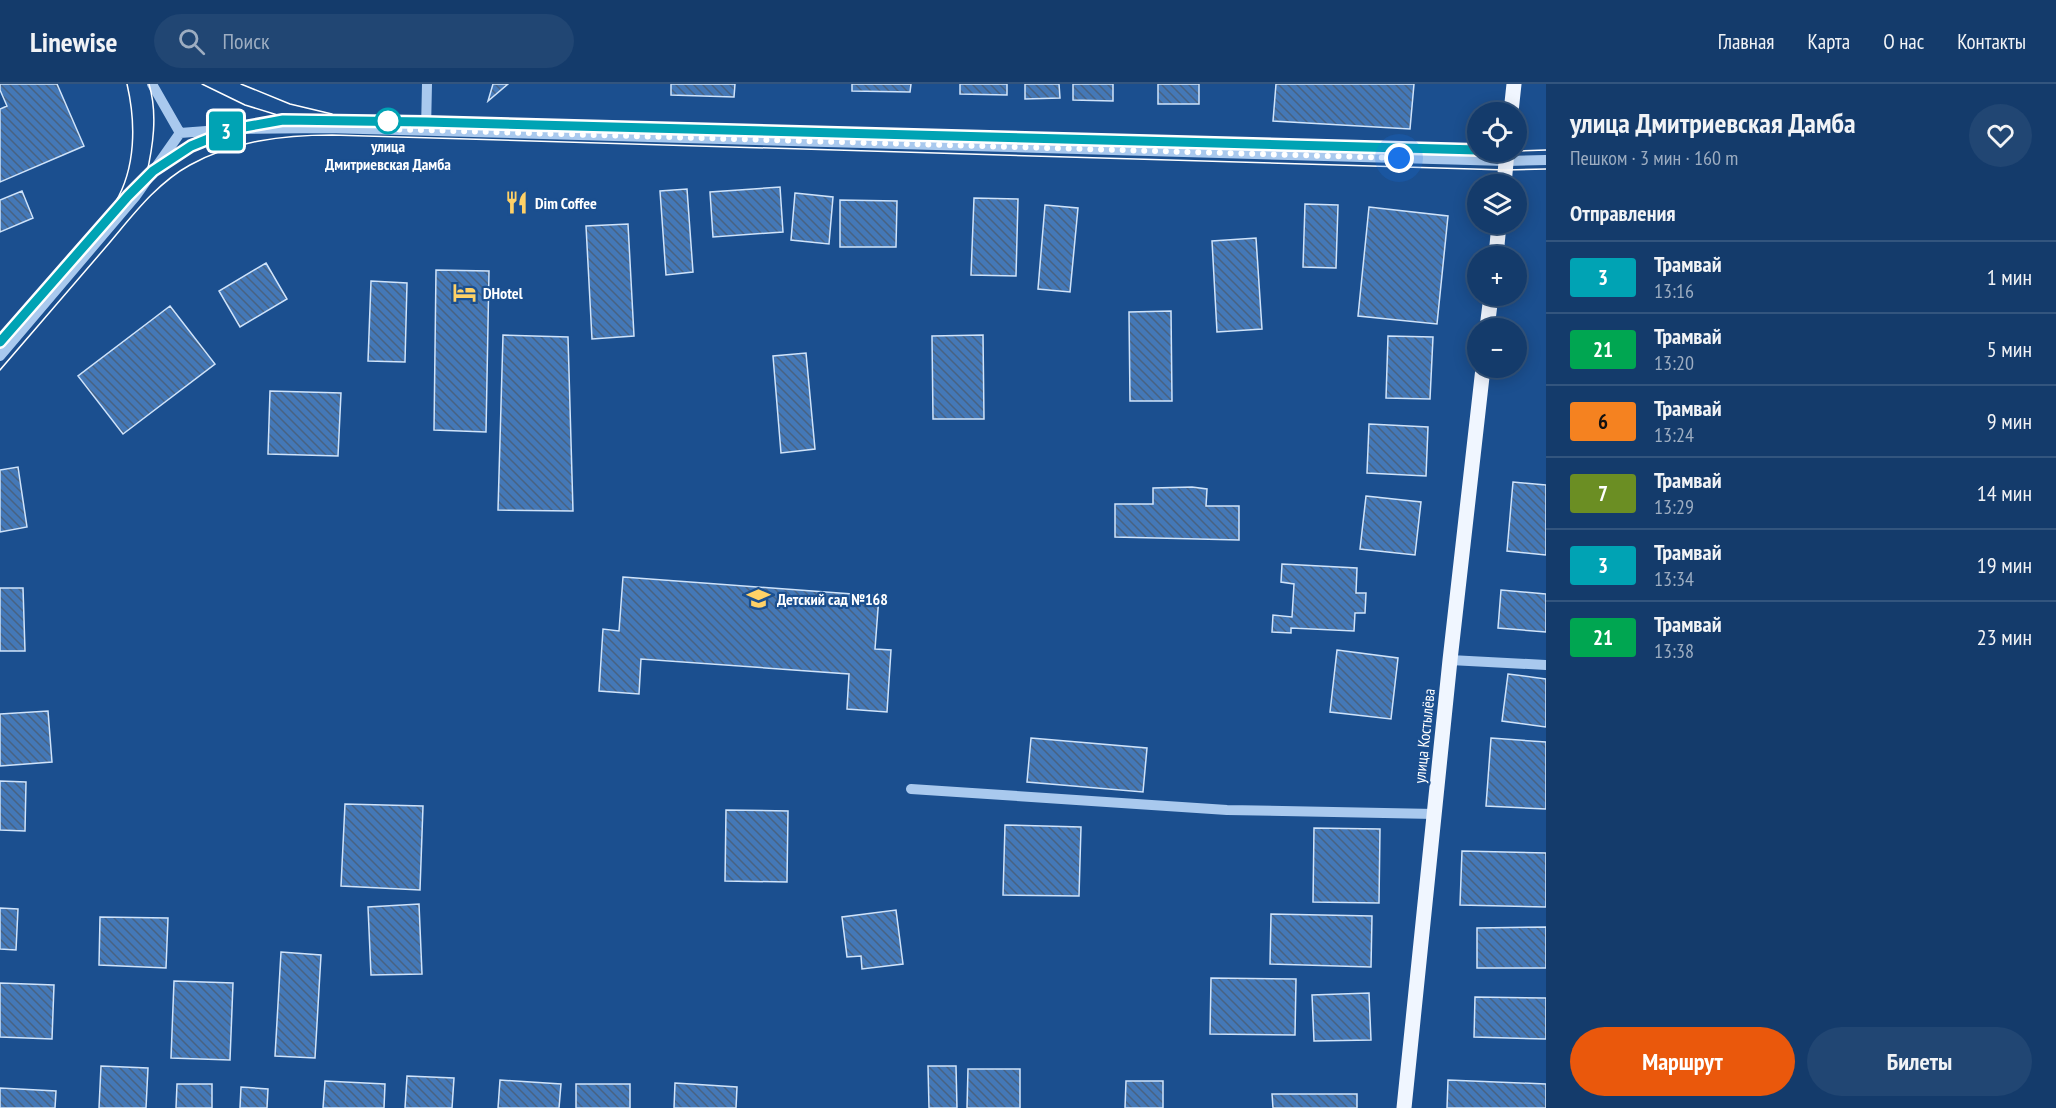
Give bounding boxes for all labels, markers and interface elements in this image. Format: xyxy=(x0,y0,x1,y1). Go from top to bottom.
search box xyxy=(154,14,574,68)
text: Linewise xyxy=(30,23,118,60)
icon: search xyxy=(175,25,208,58)
text: Поиск xyxy=(223,27,270,55)
text: Главная xyxy=(1718,28,1774,55)
text: Карта xyxy=(1807,28,1850,55)
text: О нас xyxy=(1883,28,1924,55)
text: Контакты xyxy=(1957,28,2026,55)
map controls xyxy=(1467,102,1527,378)
button: locate xyxy=(1467,102,1527,162)
text: улица Дмитриевская Дамба xyxy=(1570,104,1856,141)
button: heart xyxy=(1969,104,2032,167)
marker: улица Дмитриевская Дамба xyxy=(375,108,401,134)
line badge: 3 xyxy=(206,112,246,150)
text: 3 xyxy=(221,118,231,145)
place label: улица Дмитриевская Дамба xyxy=(325,136,451,174)
your location xyxy=(1384,143,1414,173)
text: Пешком · 3 мин · 160 m xyxy=(1570,145,1738,171)
button: layers xyxy=(1467,174,1527,234)
restaurant icon: Dim Coffee xyxy=(504,190,530,216)
place label: Dim Coffee xyxy=(535,193,597,213)
text: Отправления xyxy=(1570,199,1676,227)
button: + xyxy=(1467,246,1527,306)
text: Трамвай xyxy=(1654,250,1722,278)
text: 1 мин xyxy=(1987,263,2032,291)
text: 3 xyxy=(1598,264,1608,291)
text: 13:16 xyxy=(1654,278,1694,304)
hotel icon: DHotel xyxy=(452,280,478,306)
place label: DHotel xyxy=(483,283,523,303)
button: − xyxy=(1467,318,1527,378)
text: Трамвай xyxy=(1654,322,1722,350)
text: 5 мин xyxy=(1987,335,2032,363)
text: 21 xyxy=(1593,336,1613,363)
text: 13:20 xyxy=(1654,350,1694,376)
text: Трамвай xyxy=(1654,394,1722,422)
text: 9 мин xyxy=(1987,407,2032,435)
text: 6 xyxy=(1598,408,1608,435)
text: 13:24 xyxy=(1654,422,1694,448)
text: Трамвай xyxy=(1654,466,1722,494)
text: 14 мин xyxy=(1977,479,2032,507)
text: 7 xyxy=(1598,480,1608,507)
text: 13:29 xyxy=(1654,494,1694,520)
text: Трамвай xyxy=(1654,538,1722,566)
text: 19 мин xyxy=(1977,551,2032,579)
text: 3 xyxy=(1598,552,1608,579)
text: 13:34 xyxy=(1654,566,1694,592)
school or university icon: Детский сад №168 xyxy=(746,586,772,612)
place label: Детский сад №168 xyxy=(777,589,888,609)
text: Трамвай xyxy=(1654,610,1722,638)
text: 23 мин xyxy=(1977,623,2032,651)
text: 21 xyxy=(1593,624,1613,651)
text: 13:38 xyxy=(1654,638,1694,664)
street label: улица Костылёва xyxy=(1409,687,1439,785)
button: Маршрут xyxy=(1570,1027,1795,1096)
button: Билеты xyxy=(1807,1027,2032,1096)

